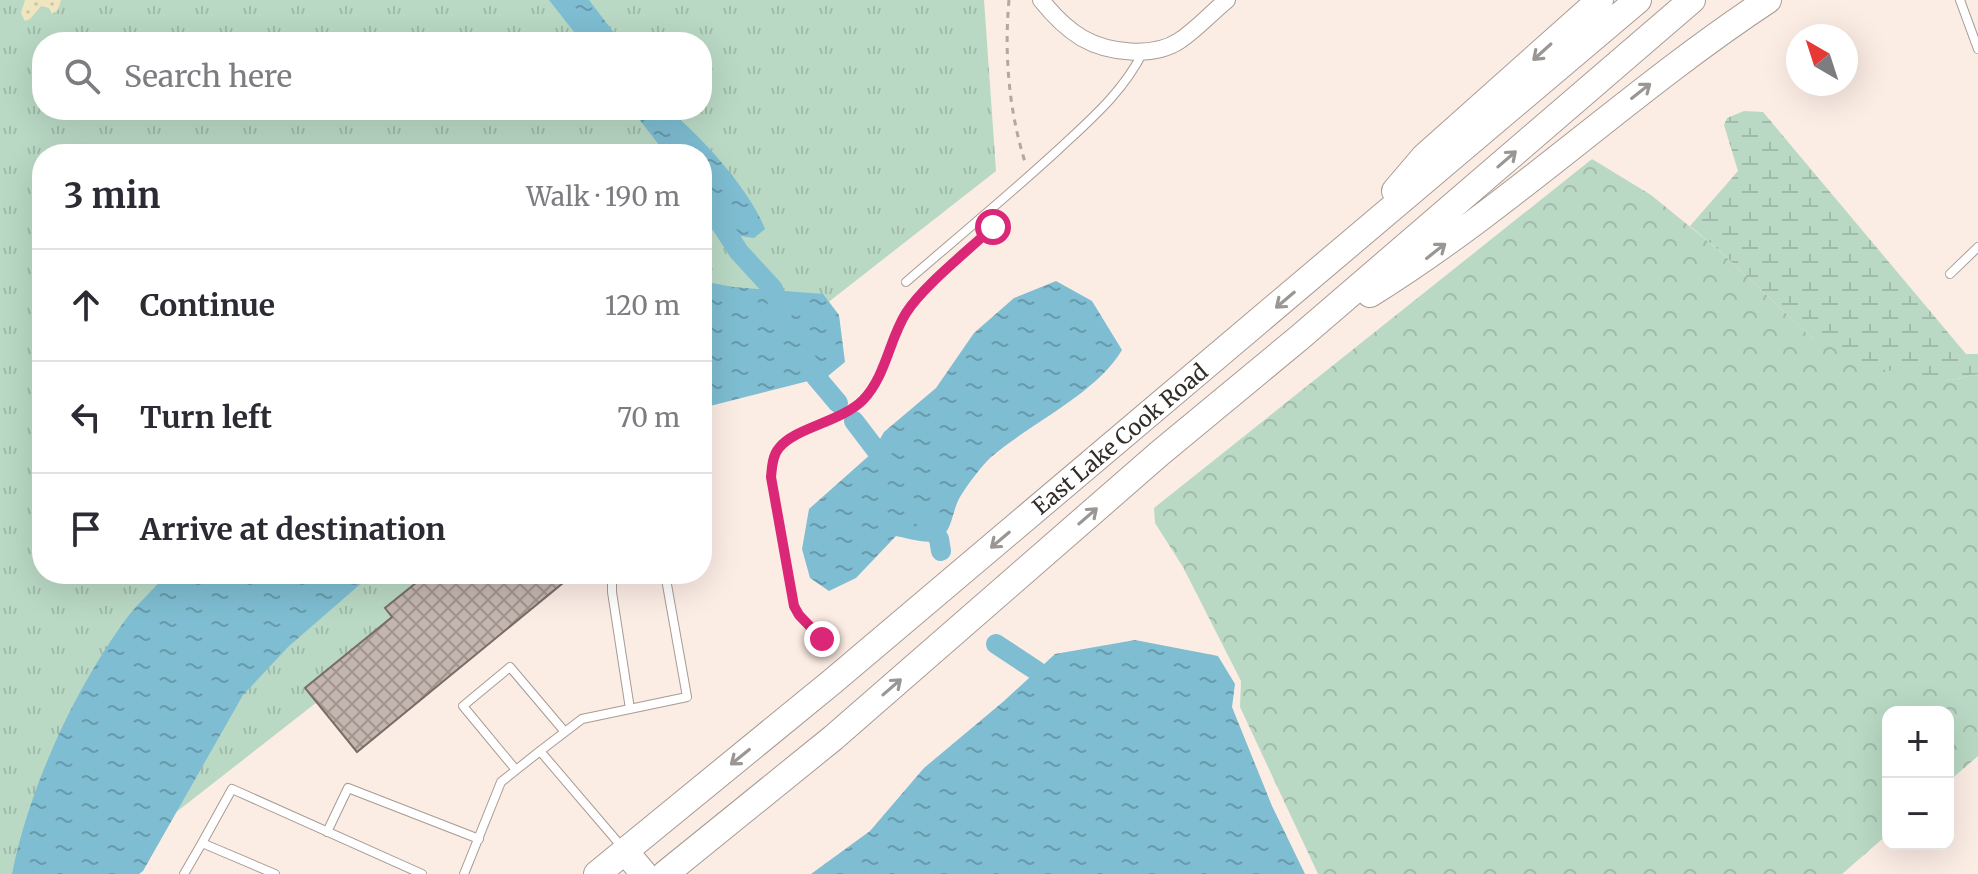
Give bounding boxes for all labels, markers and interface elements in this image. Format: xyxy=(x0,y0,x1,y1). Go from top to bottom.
north arrow xyxy=(1786,24,1858,96)
search box xyxy=(32,32,712,120)
one-way arrow xyxy=(1533,43,1553,61)
icon: search xyxy=(60,54,104,98)
text: Search here xyxy=(124,57,292,95)
one-way arrow xyxy=(1630,83,1651,100)
one-way arrow xyxy=(1496,150,1517,168)
text: 3 min xyxy=(64,175,160,217)
text: Walk · 190 m xyxy=(526,180,680,213)
route start xyxy=(975,209,1011,245)
one-way arrow xyxy=(1425,242,1446,260)
icon: ahead xyxy=(64,283,108,327)
text: Continue xyxy=(140,286,275,324)
text: 120 m xyxy=(605,289,680,322)
one-way arrow xyxy=(1275,291,1296,309)
street label: East Lake Cook Road xyxy=(1027,358,1213,520)
icon: left xyxy=(64,395,108,439)
text: Turn left xyxy=(140,398,272,436)
text: 70 m xyxy=(617,401,680,434)
icon: arrive xyxy=(64,507,108,551)
one-way arrow xyxy=(1077,507,1097,525)
text: Arrive at destination xyxy=(140,510,446,548)
one-way arrow xyxy=(990,531,1011,549)
route end xyxy=(804,621,840,657)
one-way arrow xyxy=(881,678,901,696)
map controls xyxy=(1882,706,1954,850)
button: + xyxy=(1882,706,1954,778)
one-way arrow xyxy=(730,748,751,766)
button: − xyxy=(1882,778,1954,850)

